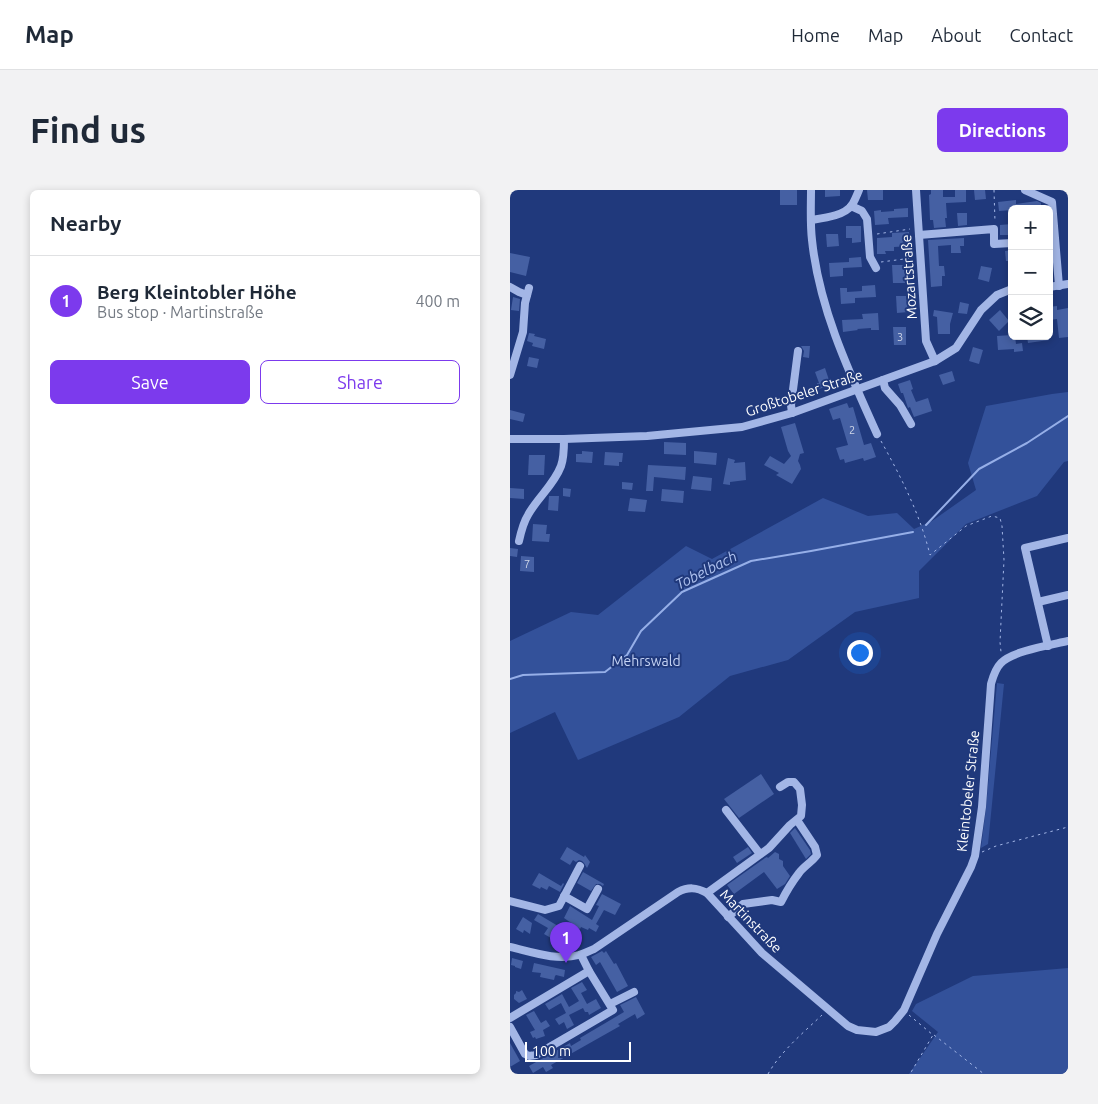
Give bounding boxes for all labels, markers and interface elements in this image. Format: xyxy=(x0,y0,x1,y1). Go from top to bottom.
text: Map xyxy=(25,21,74,48)
text: Home xyxy=(791,25,840,45)
text: Map xyxy=(868,25,903,45)
text: About xyxy=(931,25,981,45)
text: Contact xyxy=(1009,25,1073,45)
button: Directions xyxy=(937,108,1068,152)
text: Find us xyxy=(30,110,146,150)
map controls xyxy=(1008,205,1053,340)
button: + xyxy=(1008,205,1053,250)
text: Nearby xyxy=(50,211,121,235)
street label: Mozartstraße xyxy=(898,234,920,320)
button: − xyxy=(1008,250,1053,295)
text: Berg Kleintobler Höhe xyxy=(97,281,297,303)
text: 1 xyxy=(61,292,71,310)
text: 400 m xyxy=(415,292,460,310)
button: layers xyxy=(1008,295,1053,340)
text: Bus stop · Martinstraße xyxy=(97,303,264,321)
house number: 3 xyxy=(897,331,903,343)
button: Save xyxy=(50,360,250,404)
button: Share xyxy=(260,360,460,404)
street label: Großtobeler Straße xyxy=(743,367,865,419)
house number: 2 xyxy=(849,424,855,436)
water label: Tobelbach xyxy=(672,547,740,593)
house number: 7 xyxy=(524,558,530,570)
your location xyxy=(847,640,873,666)
park label: Mehrswald xyxy=(611,653,681,669)
street label: Kleintobeler Straße xyxy=(954,729,982,853)
street label: Martinstraße xyxy=(717,886,785,956)
pin: 1 xyxy=(550,922,582,963)
scale bar xyxy=(525,1039,631,1062)
text: 100 m xyxy=(532,1043,571,1059)

